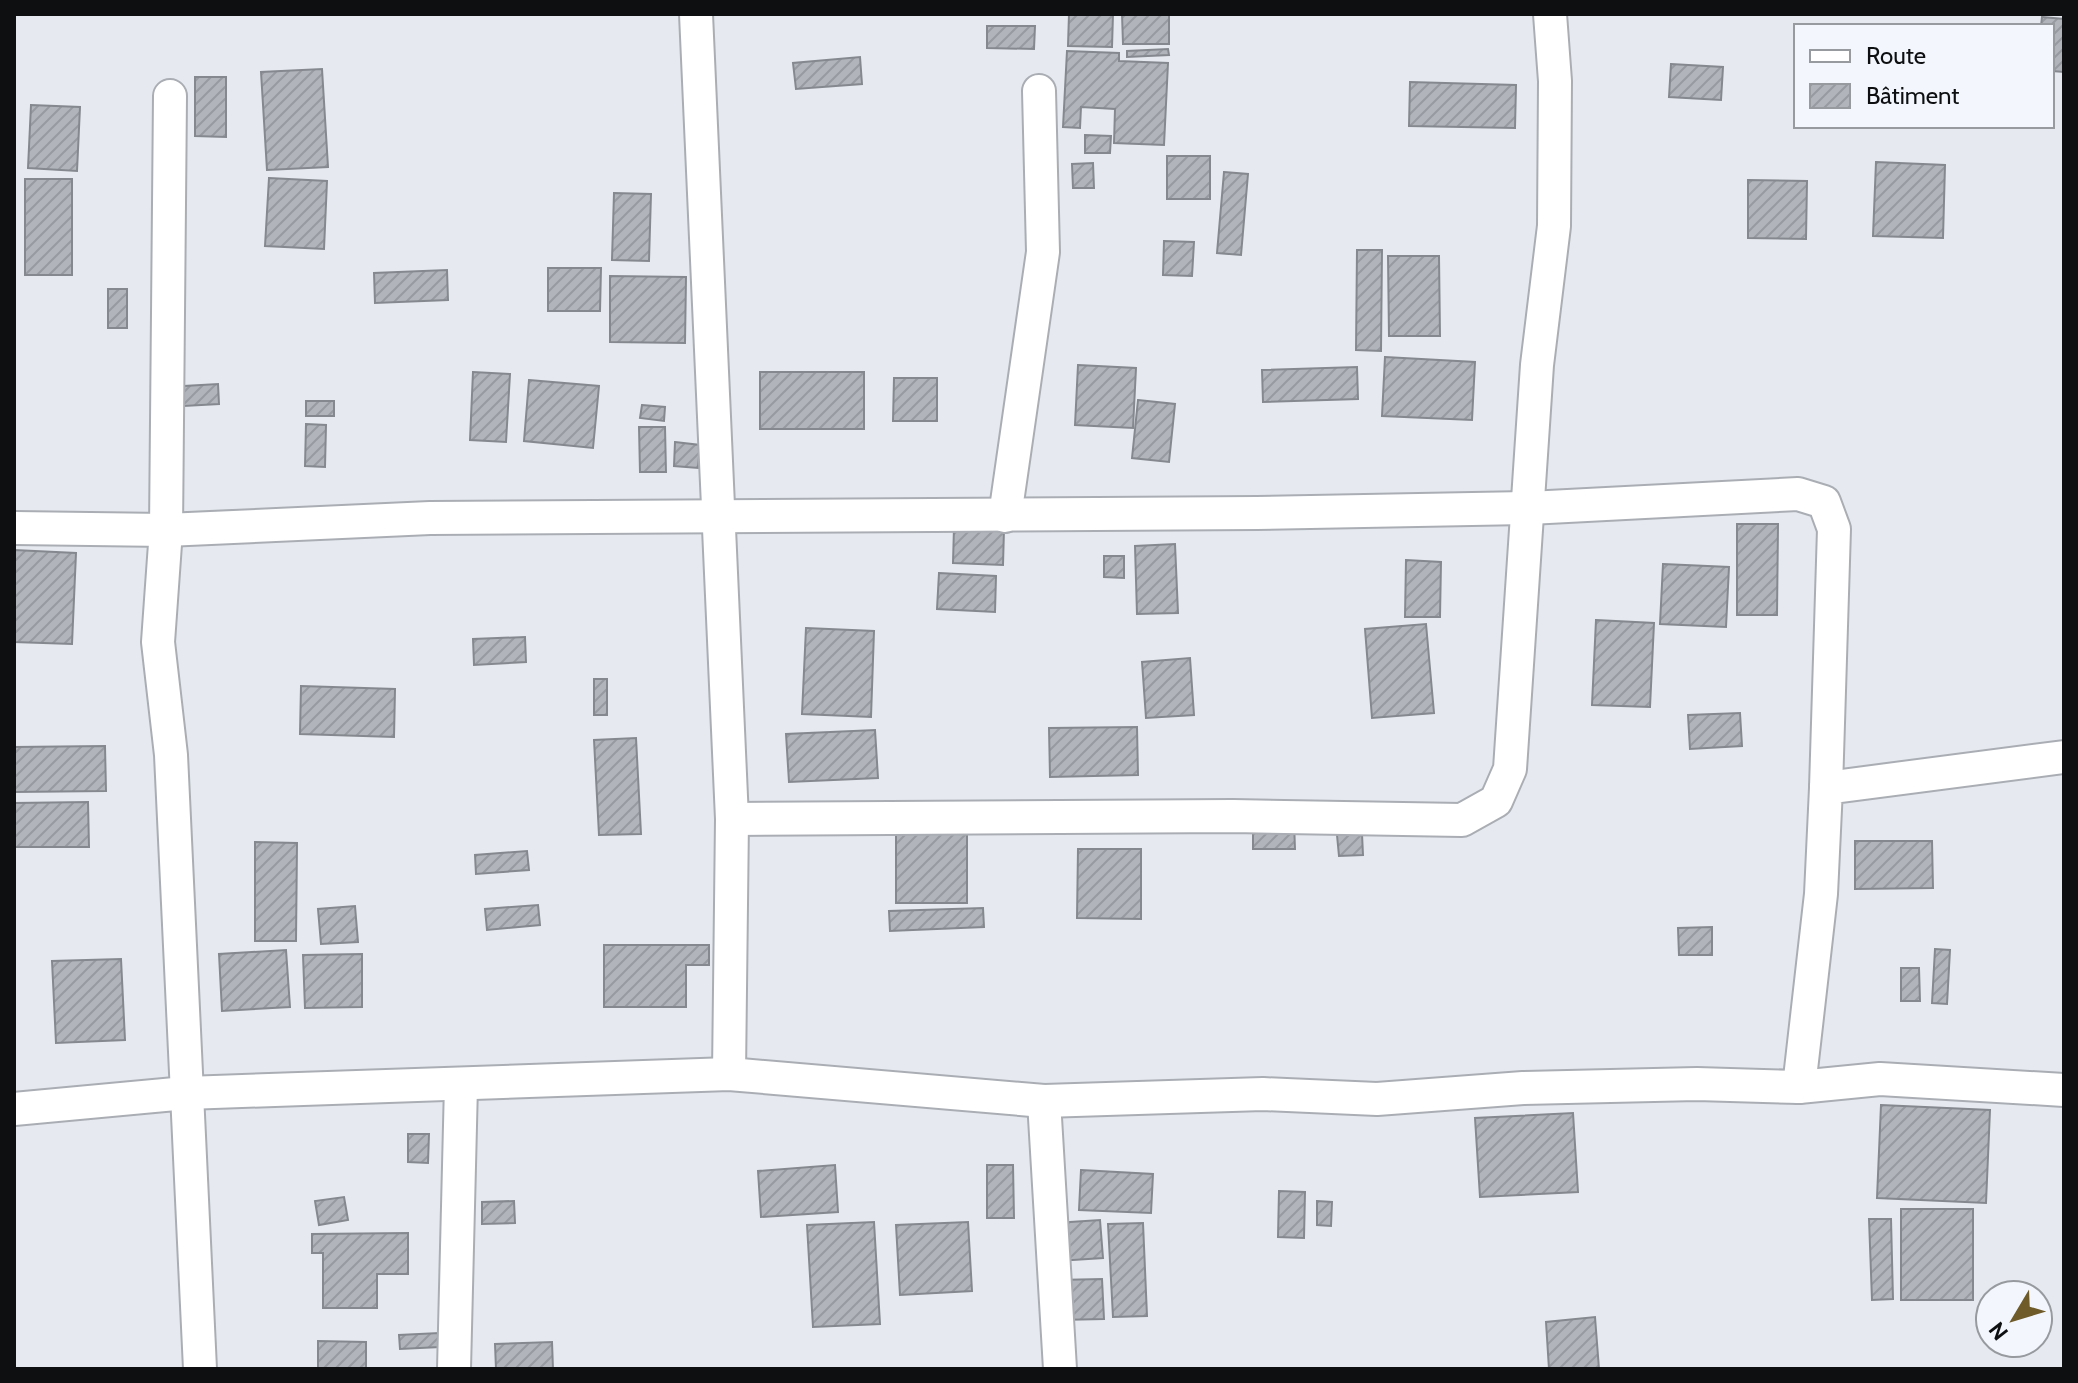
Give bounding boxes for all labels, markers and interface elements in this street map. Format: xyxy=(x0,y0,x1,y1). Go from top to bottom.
legend xyxy=(1794,24,2054,128)
text: Route xyxy=(1866,41,1926,70)
text: Bâtiment xyxy=(1866,81,1959,110)
north arrow xyxy=(1974,1279,2054,1359)
text: N xyxy=(1983,1317,2014,1345)

